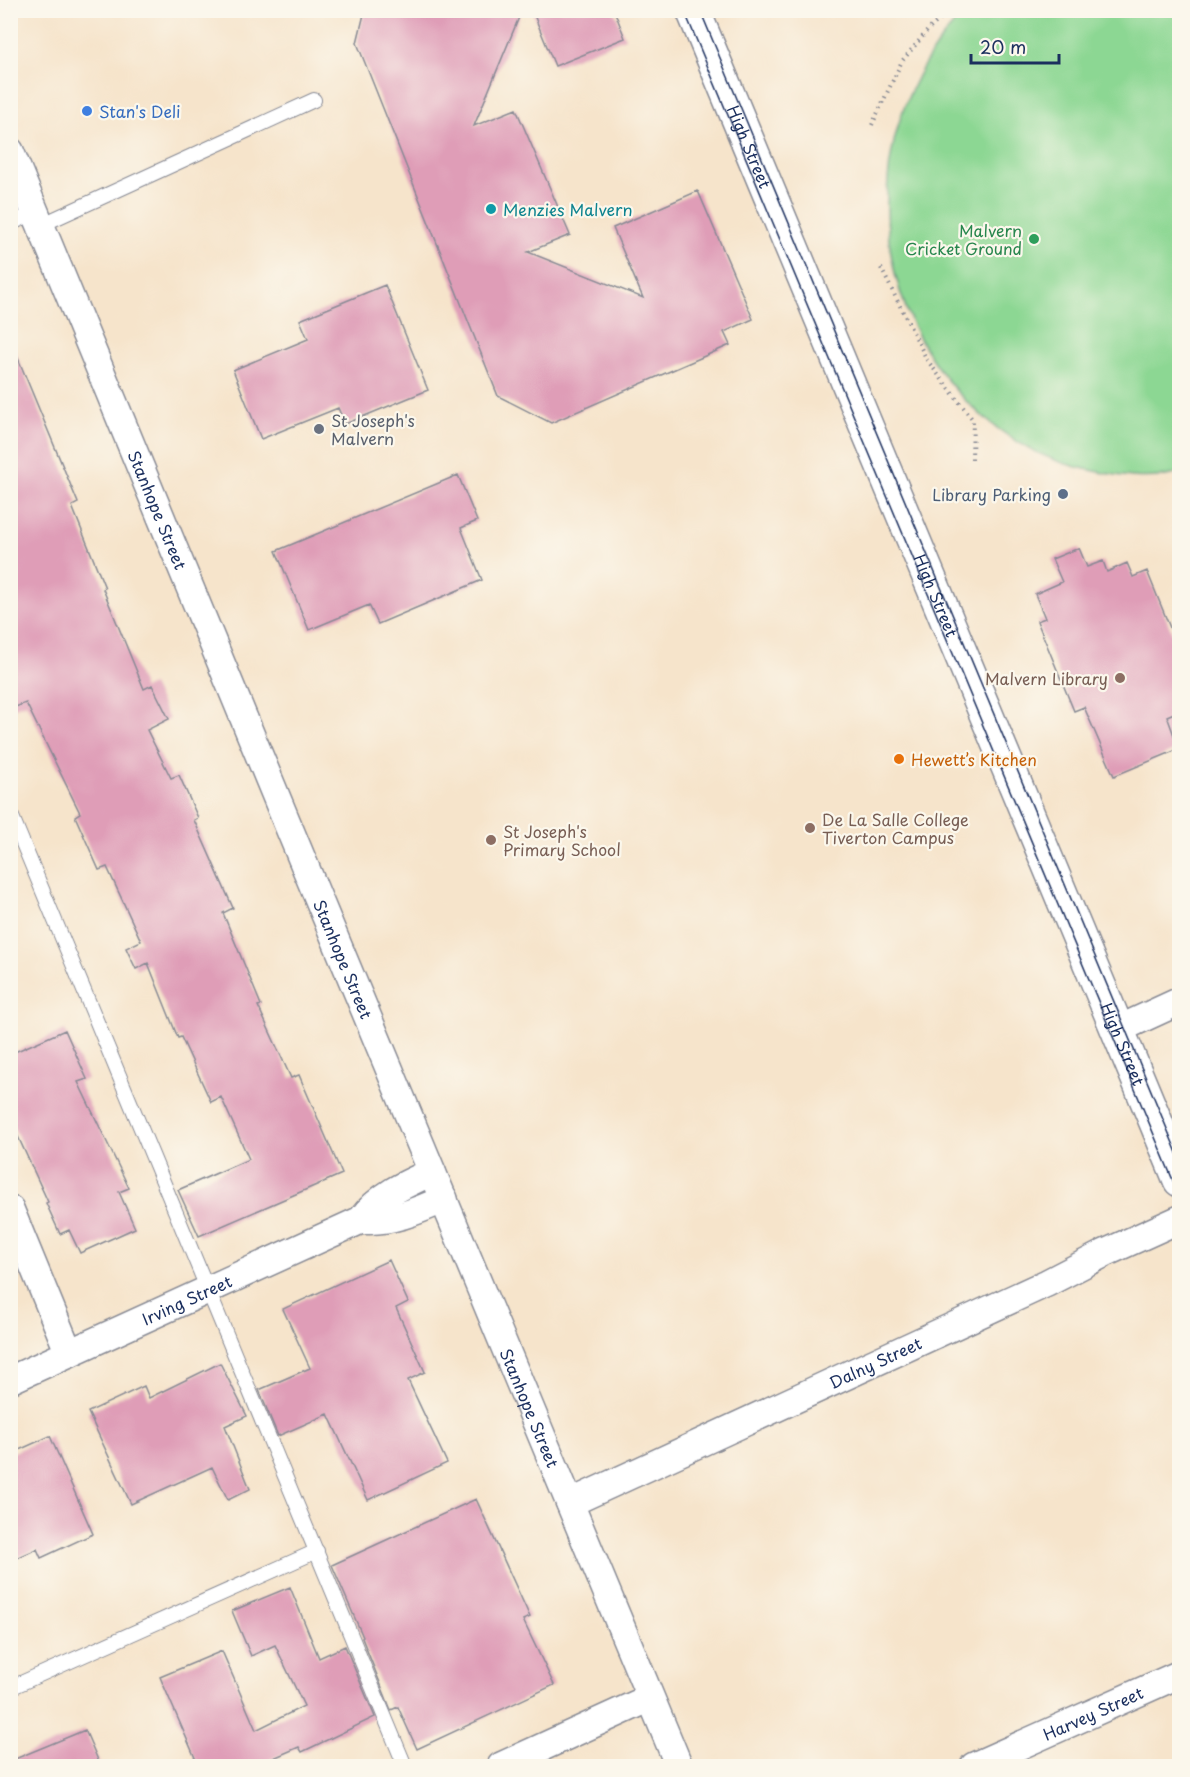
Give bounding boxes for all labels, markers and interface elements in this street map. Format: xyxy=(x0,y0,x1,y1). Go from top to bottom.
scale bar xyxy=(971,27,1060,65)
text: 20 m xyxy=(980,33,1026,60)
place label: Stan's Deli xyxy=(99,99,181,123)
street label: High Street xyxy=(722,102,778,192)
marker: Stan's Deli xyxy=(80,104,94,118)
place label: Menzies Malvern xyxy=(503,197,633,221)
marker: Menzies Malvern xyxy=(484,202,498,216)
place label: Malvern Cricket Ground xyxy=(905,218,1022,260)
marker: Malvern Cricket Ground xyxy=(1027,232,1041,246)
place label: St Joseph's Malvern xyxy=(331,408,415,450)
marker: St Joseph's Malvern xyxy=(312,422,326,436)
street label: Stanhope Street xyxy=(123,446,193,573)
place label: Library Parking xyxy=(932,482,1051,506)
marker: Library Parking xyxy=(1056,487,1070,501)
street label: High Street xyxy=(909,550,965,641)
place label: Malvern Library xyxy=(985,666,1108,690)
marker: Malvern Library xyxy=(1113,671,1127,685)
place label: Hewett’s Kitchen xyxy=(911,747,1037,771)
marker: Hewett’s Kitchen xyxy=(892,752,906,766)
place label: De La Salle College Tiverton Campus xyxy=(822,807,969,849)
place label: St Joseph's Primary School xyxy=(503,819,621,861)
marker: De La Salle College Tiverton Campus xyxy=(803,821,817,835)
marker: St Joseph's Primary School xyxy=(484,833,498,847)
street label: Stanhope Street xyxy=(308,896,379,1023)
street label: High Street xyxy=(1095,999,1151,1089)
street label: Irving Street xyxy=(138,1268,236,1330)
street label: Dalny Street xyxy=(825,1330,926,1394)
street label: Stanhope Street xyxy=(495,1344,566,1471)
street label: Harvey Street xyxy=(1039,1680,1147,1746)

